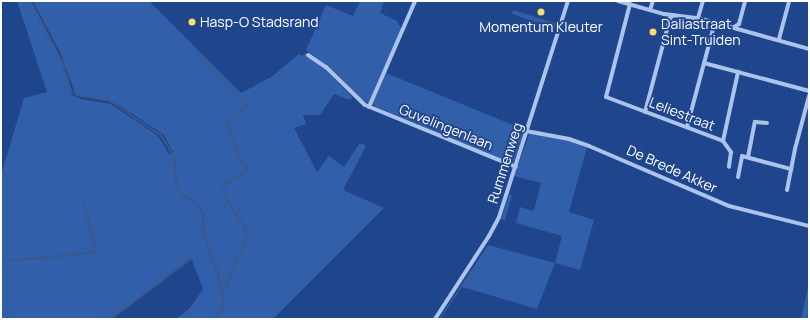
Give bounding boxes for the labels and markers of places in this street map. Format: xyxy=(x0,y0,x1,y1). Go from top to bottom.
marker: Momentum Kleuter xyxy=(536,7,546,17)
place label: Hasp-O Stadsrand xyxy=(200,14,319,30)
place label: Daliastraat Sint-Truiden xyxy=(661,16,740,48)
marker: Hasp-O Stadsrand xyxy=(187,17,197,27)
place label: Momentum Kleuter xyxy=(479,19,603,35)
marker: Daliastraat Sint-Truiden xyxy=(648,27,658,37)

